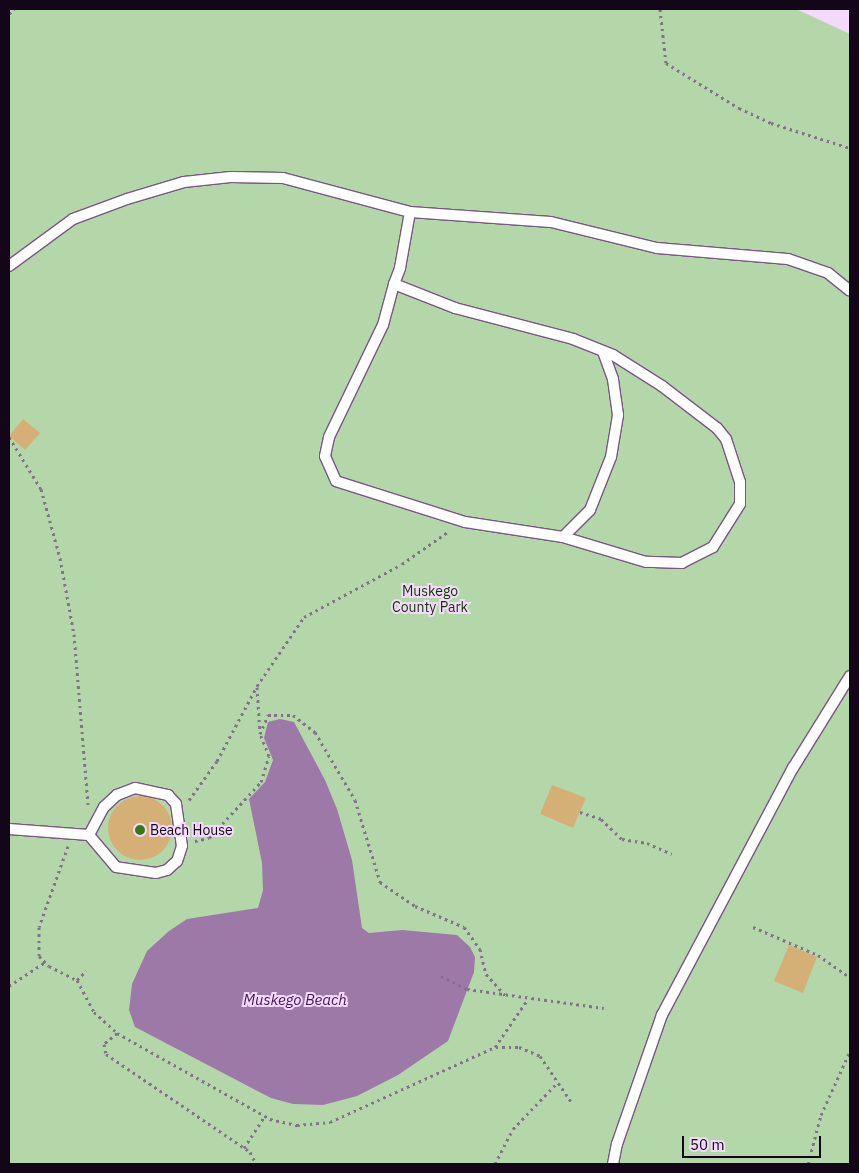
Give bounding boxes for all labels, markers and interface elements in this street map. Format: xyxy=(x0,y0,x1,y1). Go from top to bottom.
park label: Muskego County Park xyxy=(392,583,468,616)
place label: Beach House xyxy=(150,822,233,838)
marker: Beach House xyxy=(134,824,146,836)
water label: Muskego Beach xyxy=(243,991,347,1009)
scale bar xyxy=(684,1126,823,1158)
text: 50 m xyxy=(690,1135,725,1154)

